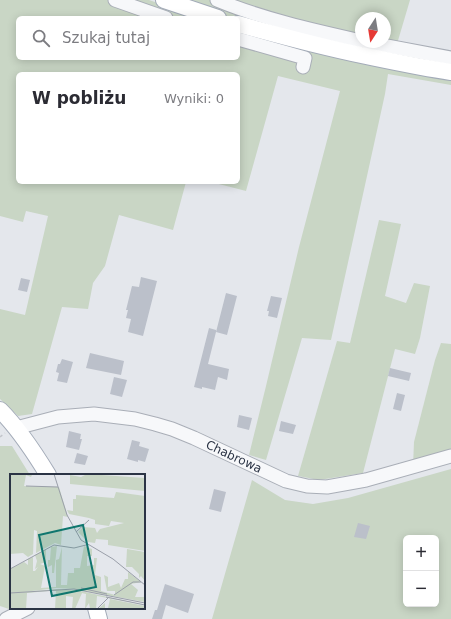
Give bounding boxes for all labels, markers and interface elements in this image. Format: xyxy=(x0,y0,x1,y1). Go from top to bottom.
north arrow xyxy=(355,12,391,48)
search box xyxy=(16,16,240,60)
icon: search xyxy=(30,27,52,49)
text: Szukaj tutaj xyxy=(62,29,150,47)
text: W pobliżu xyxy=(32,88,126,108)
text: Wyniki: 0 xyxy=(164,91,224,106)
street label: Chabrowa xyxy=(204,438,264,476)
inset map xyxy=(10,474,145,609)
map controls xyxy=(403,535,439,607)
button: + xyxy=(403,535,439,571)
button: − xyxy=(403,571,439,607)

